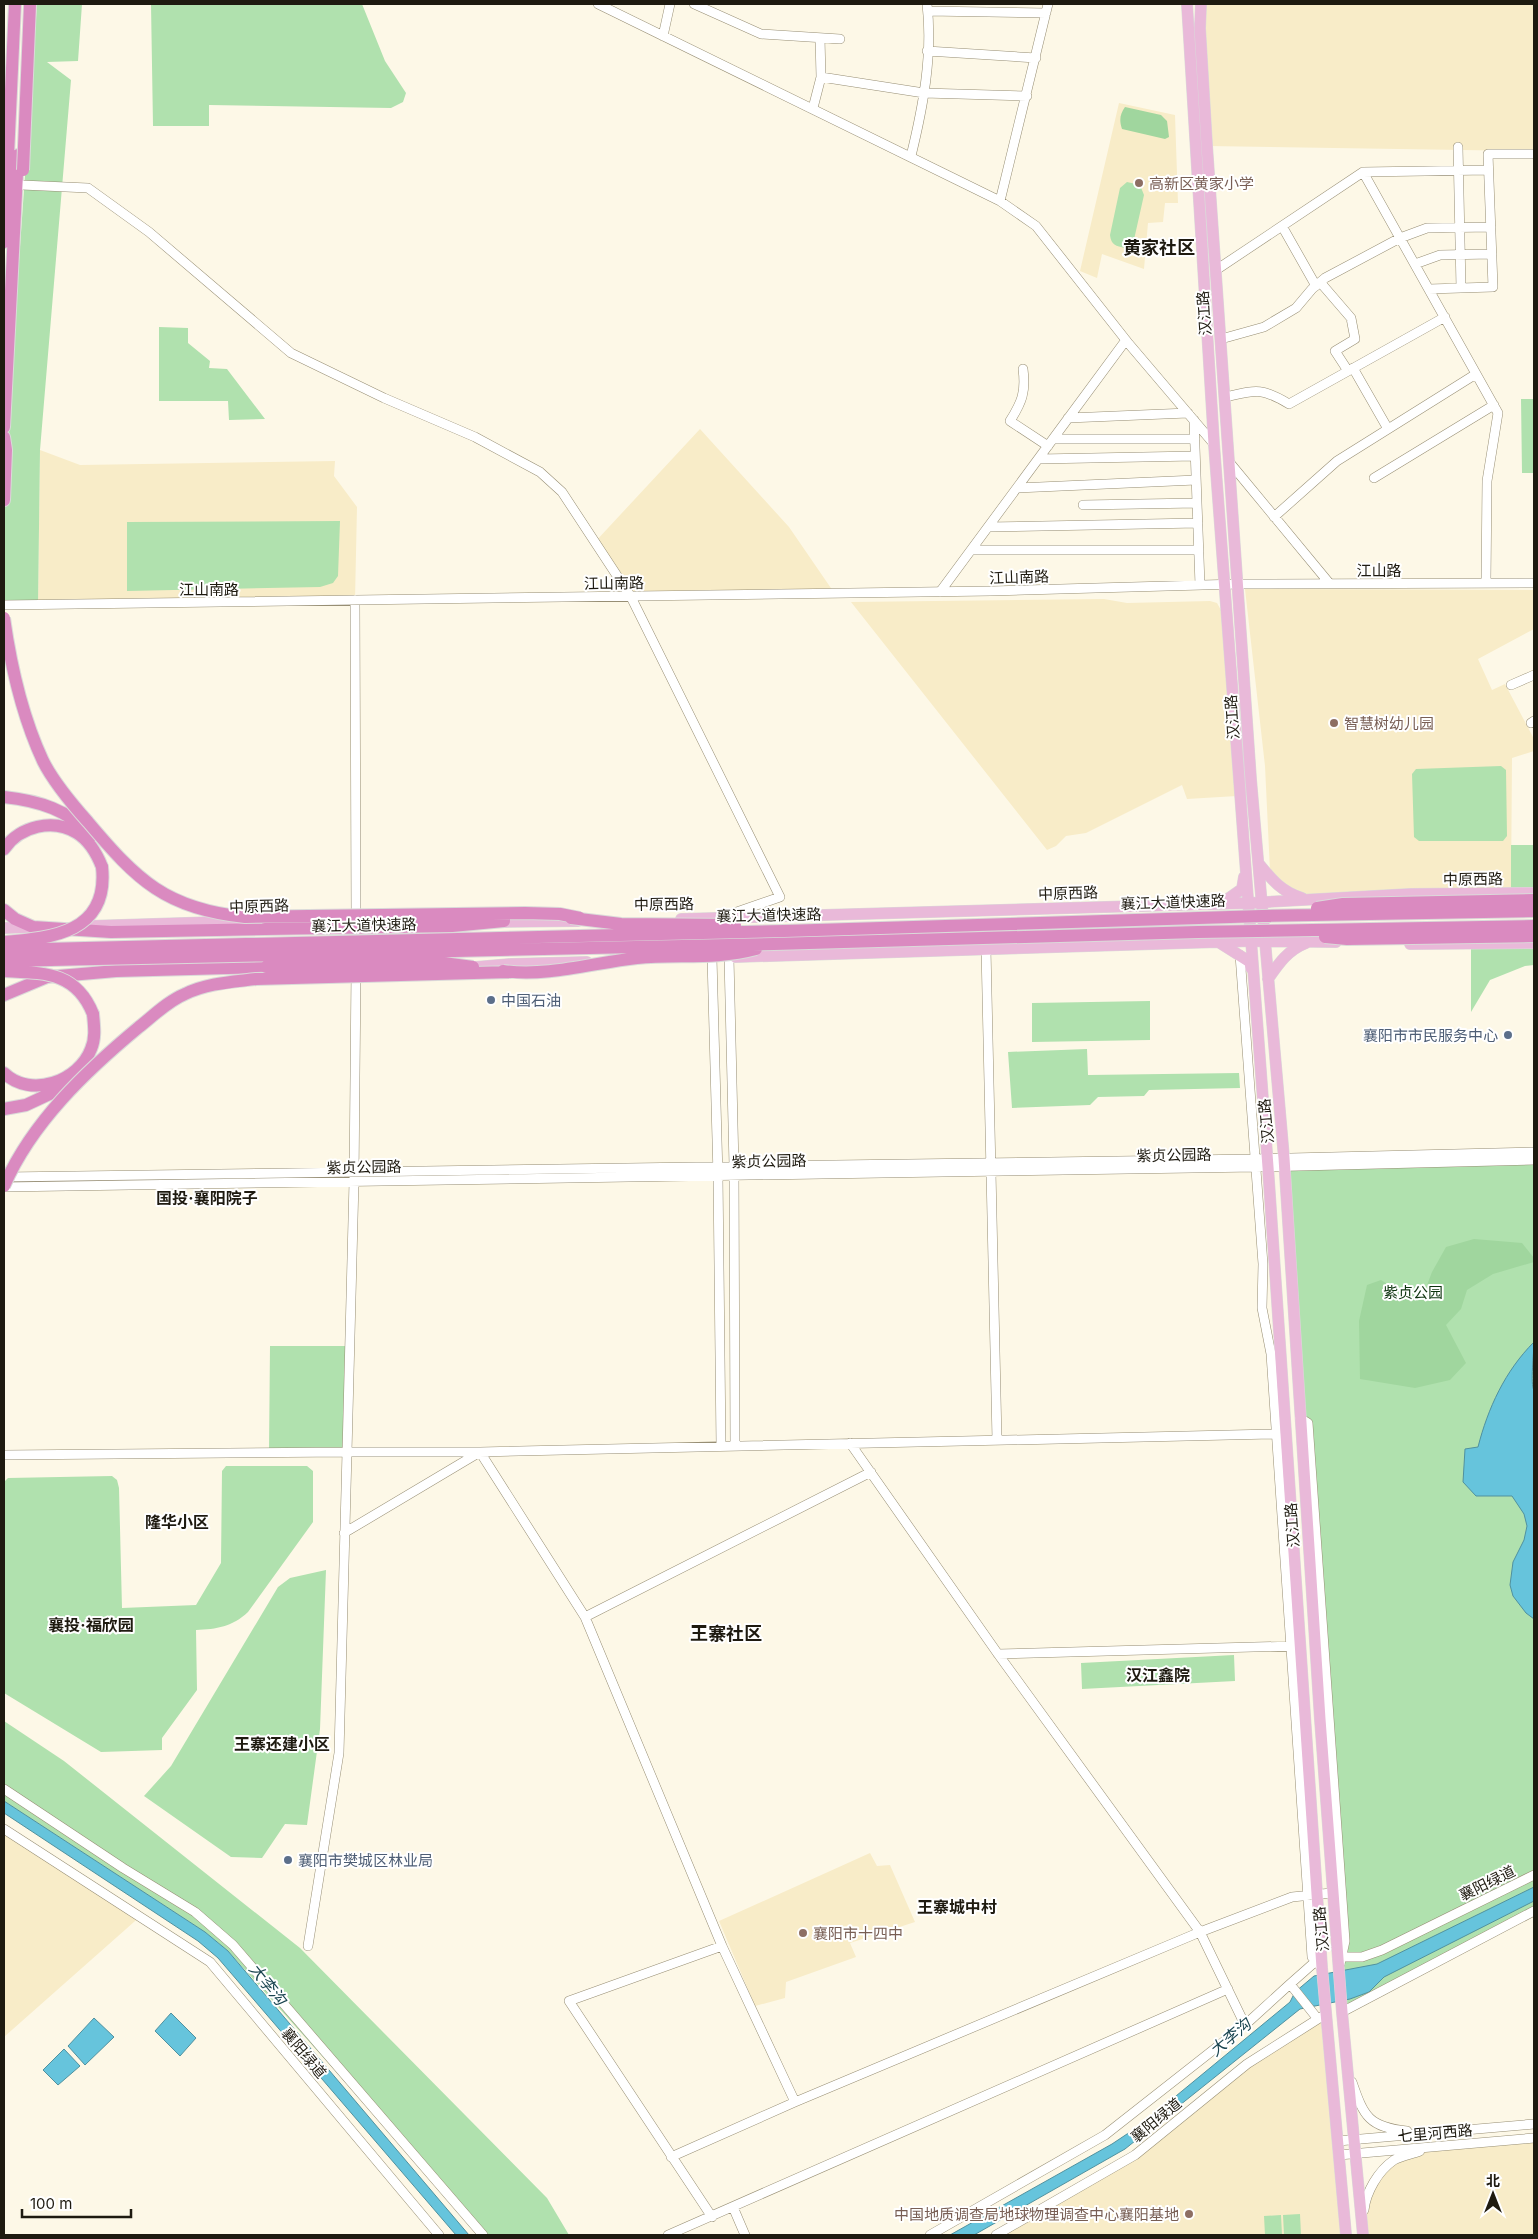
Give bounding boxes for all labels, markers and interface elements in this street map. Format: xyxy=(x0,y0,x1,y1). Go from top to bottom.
place label: 高新区黄家小学 xyxy=(1149,174,1254,193)
marker: 高新区黄家小学 xyxy=(1133,177,1145,189)
district label: 黄家社区 xyxy=(1123,237,1195,258)
street label: 汉江路 xyxy=(1193,290,1215,336)
street label: 江山路 xyxy=(1356,561,1402,580)
street label: 江山南路 xyxy=(989,566,1049,588)
street label: 江山南路 xyxy=(584,573,644,593)
street label: 江山南路 xyxy=(179,580,239,599)
street label: 汉江路 xyxy=(1221,694,1243,740)
place label: 智慧树幼儿园 xyxy=(1344,714,1434,733)
marker: 智慧树幼儿园 xyxy=(1328,717,1340,729)
street label: 中原西路 xyxy=(1443,869,1503,889)
street label: 中原西路 xyxy=(1038,882,1098,904)
street label: 襄江大道快速路 xyxy=(1120,891,1226,913)
street label: 中原西路 xyxy=(634,894,694,914)
street label: 中原西路 xyxy=(229,895,289,917)
street label: 襄江大道快速路 xyxy=(716,905,822,925)
street label: 襄江大道快速路 xyxy=(311,915,417,935)
place label: 中国石油 xyxy=(501,991,561,1010)
marker: 中国石油 xyxy=(485,994,497,1006)
place label: 襄阳市市民服务中心 xyxy=(1363,1026,1498,1045)
marker: 襄阳市市民服务中心 xyxy=(1502,1029,1514,1041)
street label: 汉江路 xyxy=(1255,1098,1277,1144)
street label: 紫贞公园路 xyxy=(1136,1145,1212,1165)
street label: 紫贞公园路 xyxy=(731,1151,807,1171)
street label: 紫贞公园路 xyxy=(326,1157,402,1177)
district label: 国投·襄阳院子 xyxy=(156,1188,258,1208)
park label: 紫贞公园 xyxy=(1383,1283,1443,1302)
street label: 汉江路 xyxy=(1281,1502,1303,1548)
district label: 隆华小区 xyxy=(145,1512,209,1532)
district label: 襄投·福欣园 xyxy=(48,1615,134,1635)
district label: 王寨社区 xyxy=(690,1623,762,1644)
district label: 汉江鑫院 xyxy=(1126,1665,1190,1685)
district label: 王寨还建小区 xyxy=(234,1734,330,1754)
place label: 襄阳市樊城区林业局 xyxy=(298,1851,433,1870)
marker: 襄阳市樊城区林业局 xyxy=(282,1854,294,1866)
street label: 襄阳绿道 xyxy=(1456,1861,1518,1905)
district label: 王寨城中村 xyxy=(917,1897,997,1917)
street label: 汉江路 xyxy=(1310,1906,1332,1952)
place label: 襄阳市十四中 xyxy=(813,1924,903,1943)
marker: 襄阳市十四中 xyxy=(797,1927,809,1939)
water label: 大李沟 xyxy=(245,1959,292,2010)
water label: 大李沟 xyxy=(1205,2013,1256,2060)
street label: 襄阳绿道 xyxy=(277,2024,331,2082)
street label: 襄阳绿道 xyxy=(1127,2094,1185,2146)
street label: 七里河西路 xyxy=(1397,2120,1473,2146)
north arrow xyxy=(1468,2169,1518,2219)
text: 北 xyxy=(1486,2172,1500,2189)
scale bar xyxy=(22,2186,131,2218)
text: 100 m xyxy=(30,2194,72,2213)
place label: 中国地质调查局地球物理调查中心襄阳基地 xyxy=(894,2205,1179,2224)
marker: 中国地质调查局地球物理调查中心襄阳基地 xyxy=(1183,2208,1195,2220)

